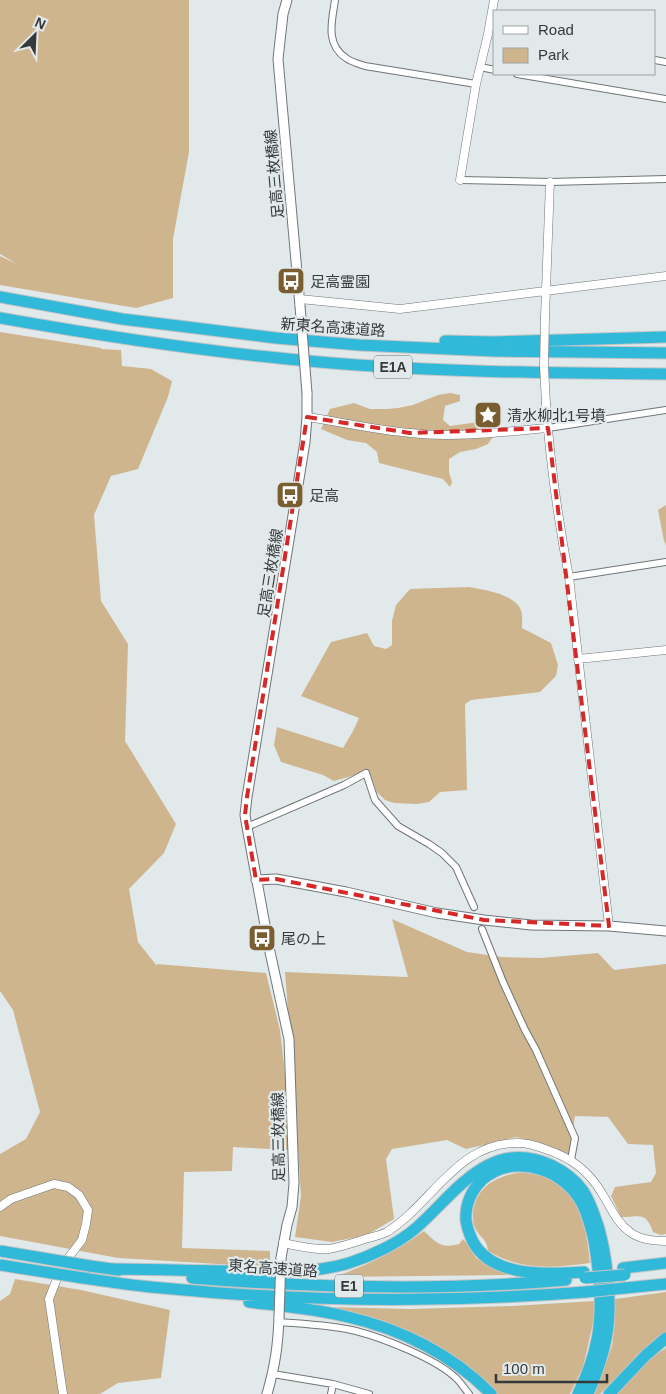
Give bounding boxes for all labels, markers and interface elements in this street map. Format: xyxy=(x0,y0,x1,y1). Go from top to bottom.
north arrow xyxy=(10,10,60,60)
legend xyxy=(493,10,656,75)
text: N xyxy=(32,14,48,32)
text: Road xyxy=(538,21,574,38)
text: Park xyxy=(538,46,569,63)
street label: 足高三枚橋線 xyxy=(262,128,286,220)
bus stop icon: 足高霊園 xyxy=(276,266,306,296)
place label: 足高霊園 xyxy=(310,273,370,290)
street label: 新東名高速道路 xyxy=(280,315,386,339)
road number: E1A xyxy=(374,356,412,378)
place icon: 清水柳北1号墳 xyxy=(473,400,503,430)
place label: 清水柳北1号墳 xyxy=(507,407,605,424)
bus stop icon: 足高 xyxy=(275,480,305,510)
place label: 足高 xyxy=(309,487,339,504)
street label: 足高三枚橋線 xyxy=(255,527,285,619)
bus stop icon: 尾の上 xyxy=(247,923,277,953)
place label: 尾の上 xyxy=(281,930,326,947)
street label: 足高三枚橋線 xyxy=(269,1092,287,1182)
street label: 東名高速道路 xyxy=(228,1256,318,1280)
road number: E1 xyxy=(335,1274,363,1298)
scale bar xyxy=(496,1352,607,1384)
text: 100 m xyxy=(503,1360,545,1377)

